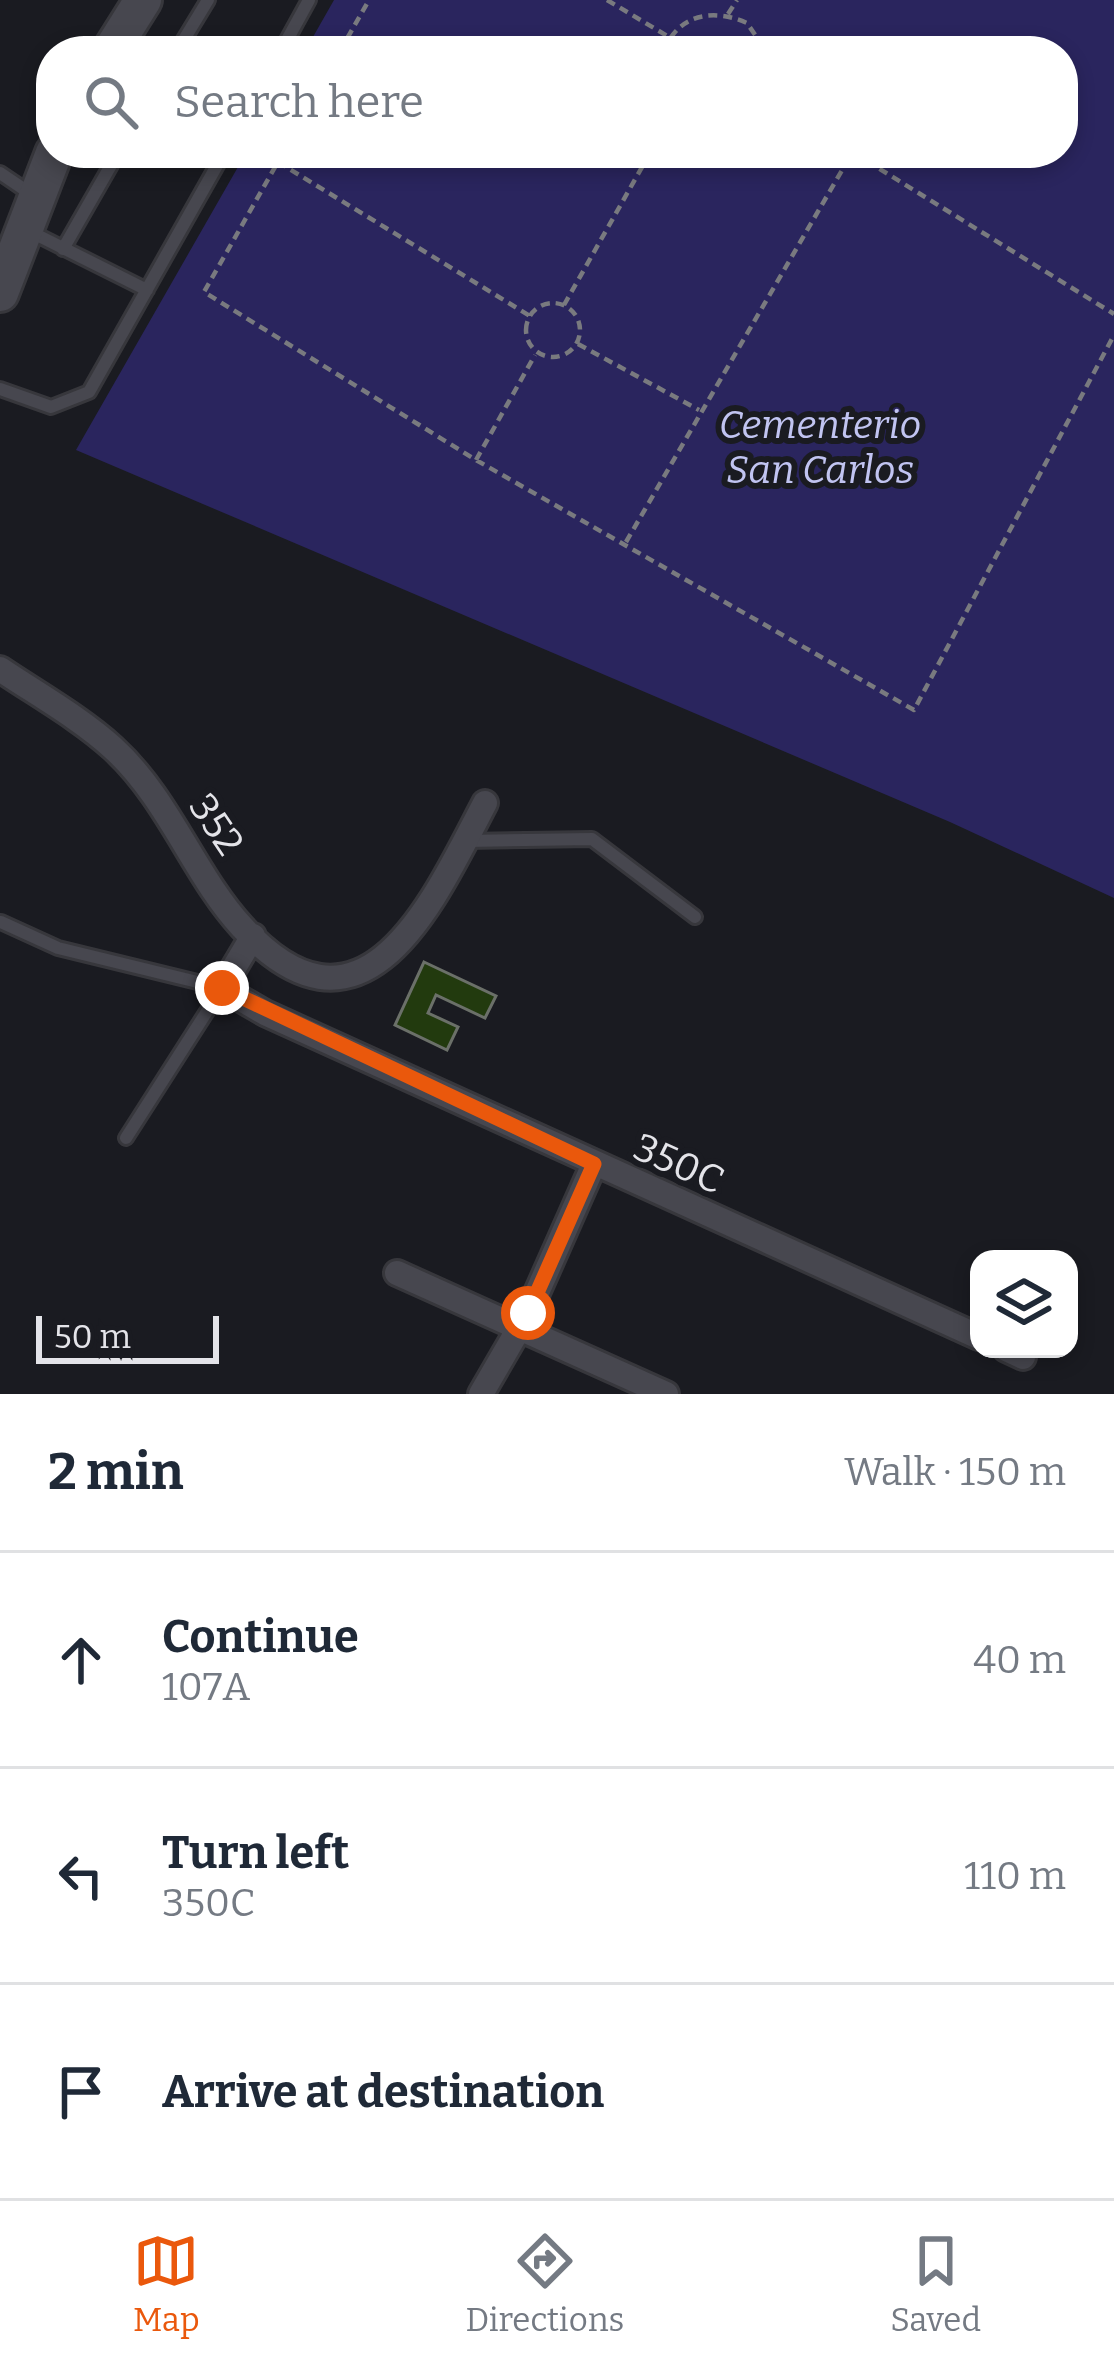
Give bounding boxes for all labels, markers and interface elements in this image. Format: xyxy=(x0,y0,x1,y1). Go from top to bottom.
search box xyxy=(36,36,1078,168)
icon: search xyxy=(78,69,144,135)
text: Search here xyxy=(174,75,424,129)
park label: Cementerio San Carlos xyxy=(719,402,921,493)
street label: 352 xyxy=(179,785,253,864)
route end xyxy=(195,961,249,1015)
street label: 350C xyxy=(627,1124,731,1204)
map controls xyxy=(970,1250,1078,1358)
button: layers xyxy=(970,1250,1078,1358)
route start xyxy=(501,1286,555,1340)
scale bar xyxy=(36,1310,219,1363)
text: 50 m xyxy=(54,1317,131,1357)
text: 2 min xyxy=(48,1441,184,1503)
text: Walk · 150 m xyxy=(844,1449,1066,1495)
text: Continue xyxy=(162,1610,359,1664)
icon: ahead xyxy=(48,1627,114,1693)
text: 40 m xyxy=(973,1637,1066,1683)
text: 107A xyxy=(162,1664,250,1710)
text: Turn left xyxy=(162,1826,349,1880)
icon: left xyxy=(48,1843,114,1909)
text: 110 m xyxy=(964,1853,1066,1899)
text: 350C xyxy=(162,1880,255,1926)
icon: arrive xyxy=(48,2059,114,2125)
text: Arrive at destination xyxy=(162,2065,604,2119)
tab: Map xyxy=(133,2228,200,2340)
tab: Directions xyxy=(466,2228,624,2340)
tab: Saved xyxy=(890,2228,981,2340)

